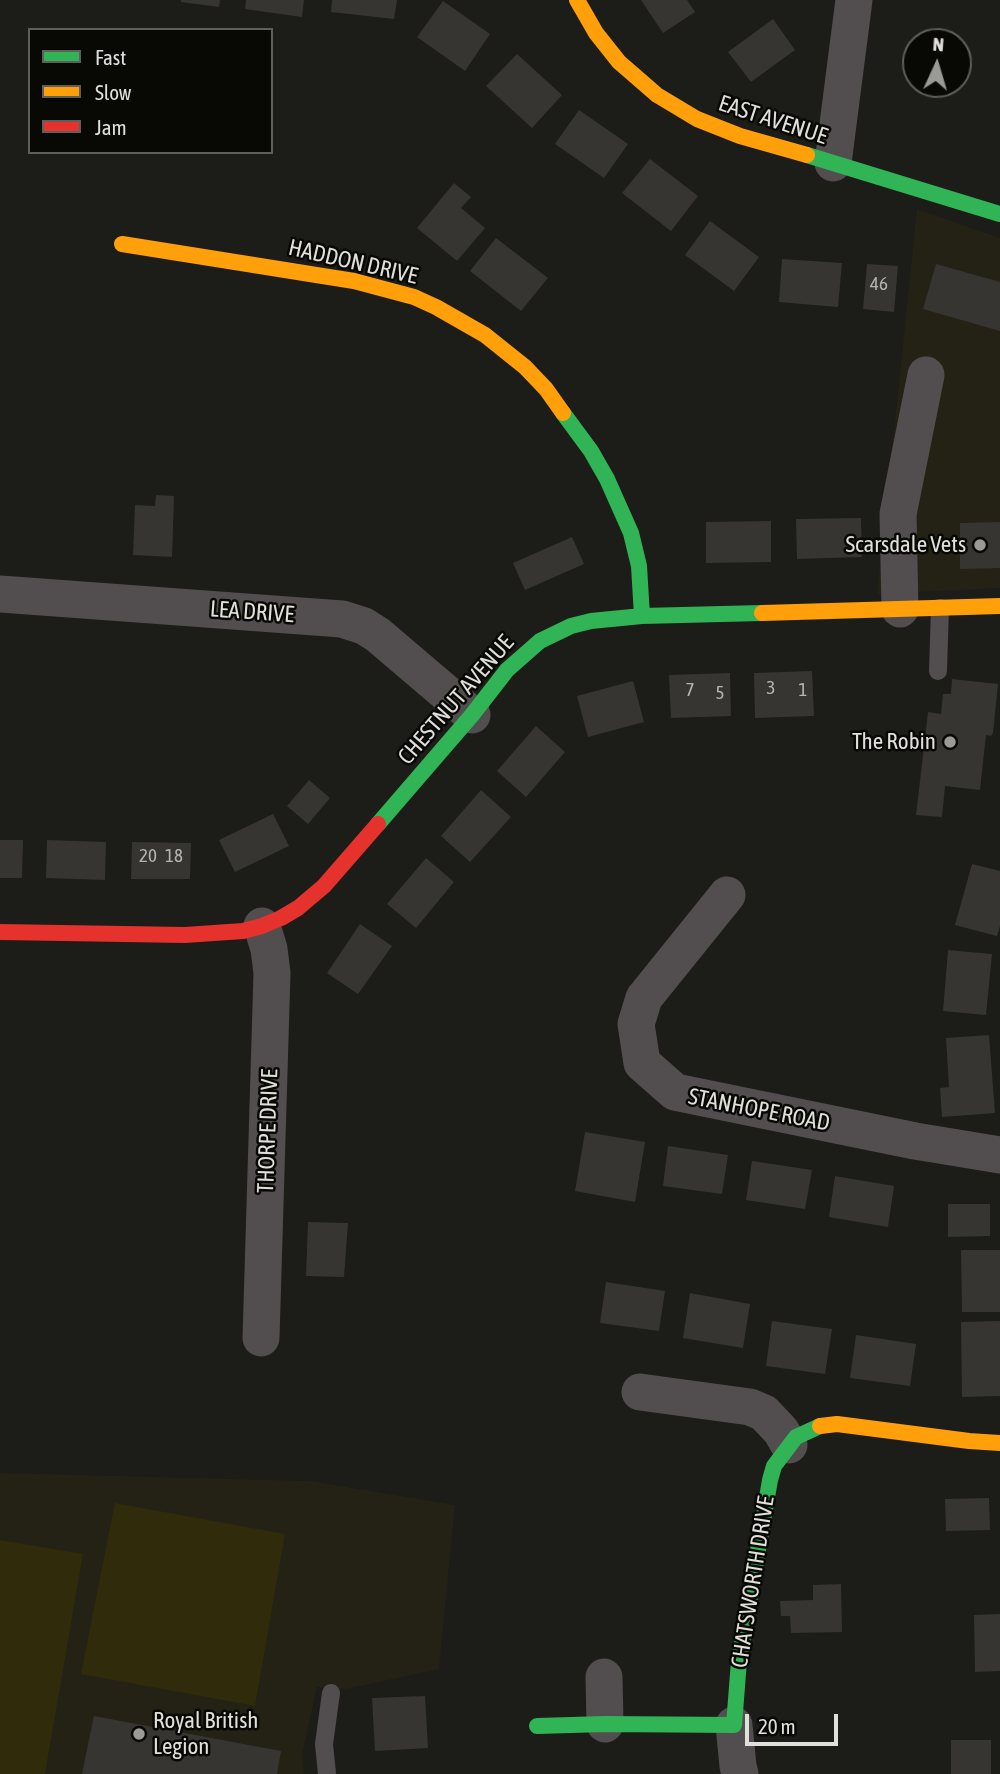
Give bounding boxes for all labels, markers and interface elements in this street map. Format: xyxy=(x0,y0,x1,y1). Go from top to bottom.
legend xyxy=(28,28,273,154)
north arrow xyxy=(902,28,972,98)
text: N xyxy=(932,33,945,55)
text: Fast xyxy=(95,45,126,69)
text: Slow xyxy=(95,80,131,104)
street label: EAST AVENUE xyxy=(715,89,831,151)
text: Jam xyxy=(95,115,127,139)
street label: HADDON DRIVE xyxy=(286,234,420,290)
house number: 46 xyxy=(870,273,888,295)
place label: Scarsdale Vets xyxy=(845,531,966,559)
marker: Scarsdale Vets xyxy=(972,537,988,553)
street label: LEA DRIVE xyxy=(209,595,295,629)
street label: CHESTNUT AVENUE xyxy=(392,630,520,770)
house number: 3 xyxy=(767,677,775,699)
house number: 7 xyxy=(686,679,694,701)
house number: 1 xyxy=(799,679,807,701)
house number: 5 xyxy=(716,682,724,704)
place label: The Robin xyxy=(852,728,936,756)
marker: The Robin xyxy=(942,734,958,750)
house number: 20 xyxy=(139,845,157,867)
house number: 18 xyxy=(165,845,183,867)
street label: THORPE DRIVE xyxy=(252,1069,284,1193)
street label: STANHOPE ROAD xyxy=(686,1083,832,1137)
street label: CHATSWORTH DRIVE xyxy=(726,1494,780,1670)
scale bar xyxy=(748,1700,841,1744)
place label: Royal British Legion xyxy=(153,1707,258,1761)
text: 20 m xyxy=(758,1714,796,1738)
marker: Royal British Legion xyxy=(131,1726,147,1742)

